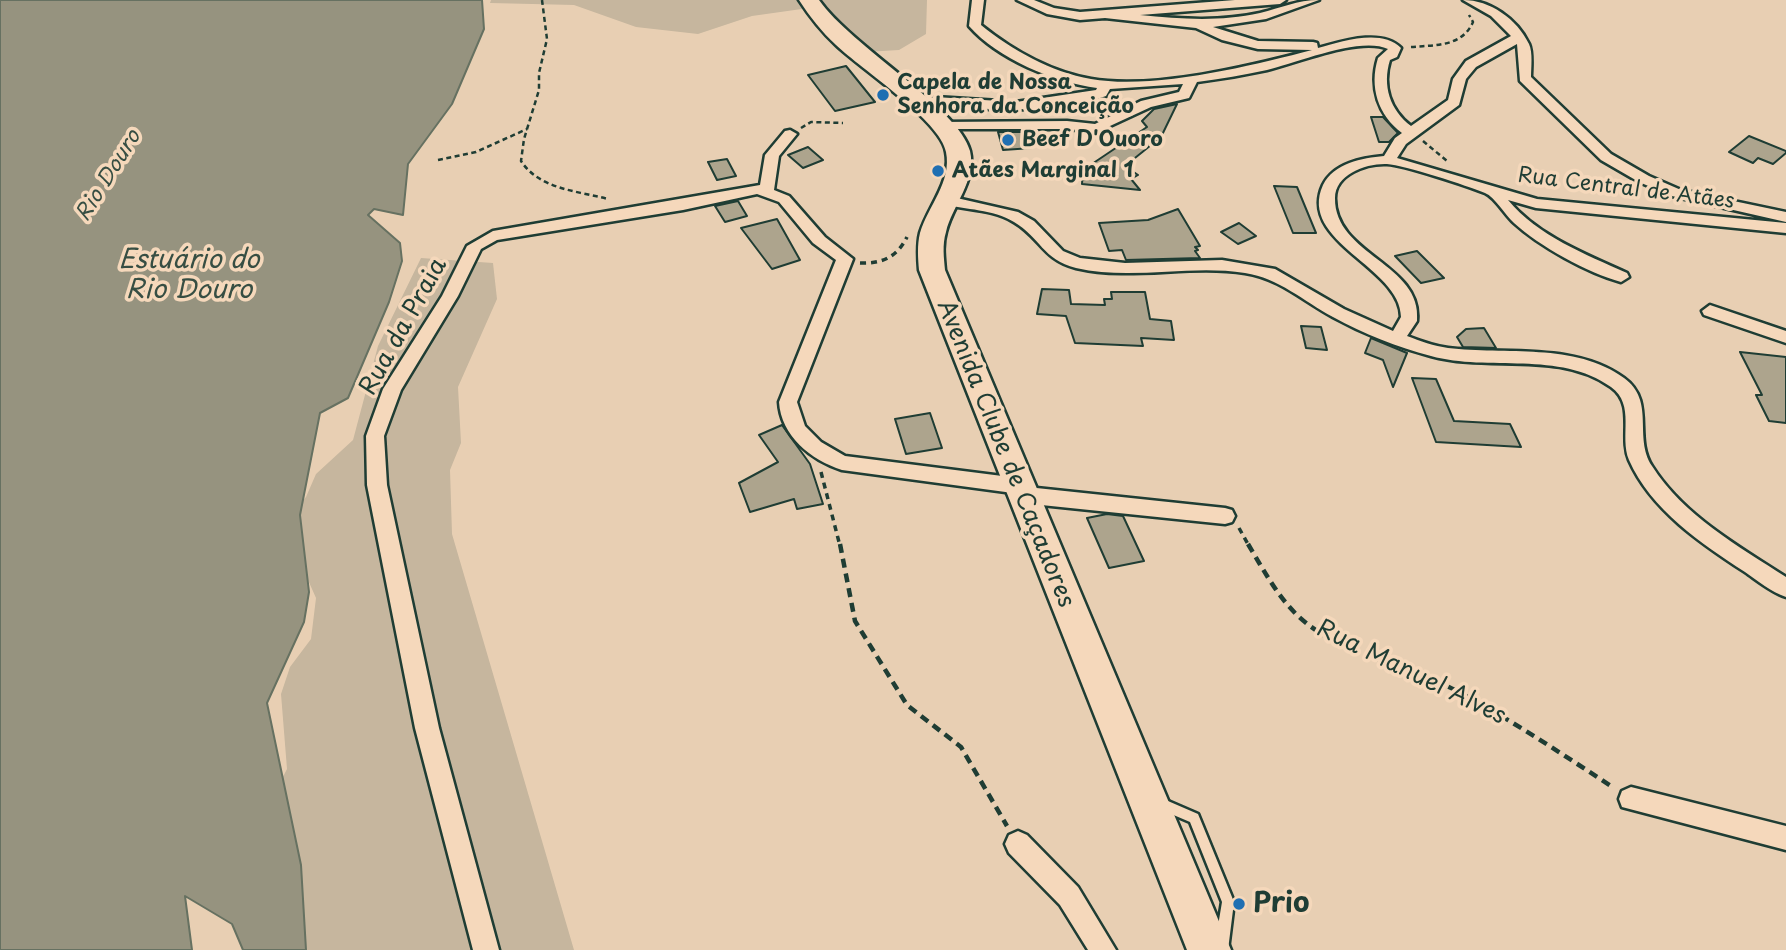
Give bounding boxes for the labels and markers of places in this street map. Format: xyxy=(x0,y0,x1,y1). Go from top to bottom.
place label: Capela de Nossa Senhora da Conceição xyxy=(897,70,1134,120)
marker: Capela de Nossa Senhora da Conceição xyxy=(875,87,891,103)
place label: Beef D'Ouoro xyxy=(1022,127,1163,153)
marker: Beef D'Ouoro xyxy=(1000,132,1016,148)
place label: Atães Marginal 1 xyxy=(952,158,1134,184)
marker: Atães Marginal 1 xyxy=(930,163,946,179)
place label: Prio xyxy=(1253,887,1309,921)
marker: Prio xyxy=(1231,896,1247,912)

